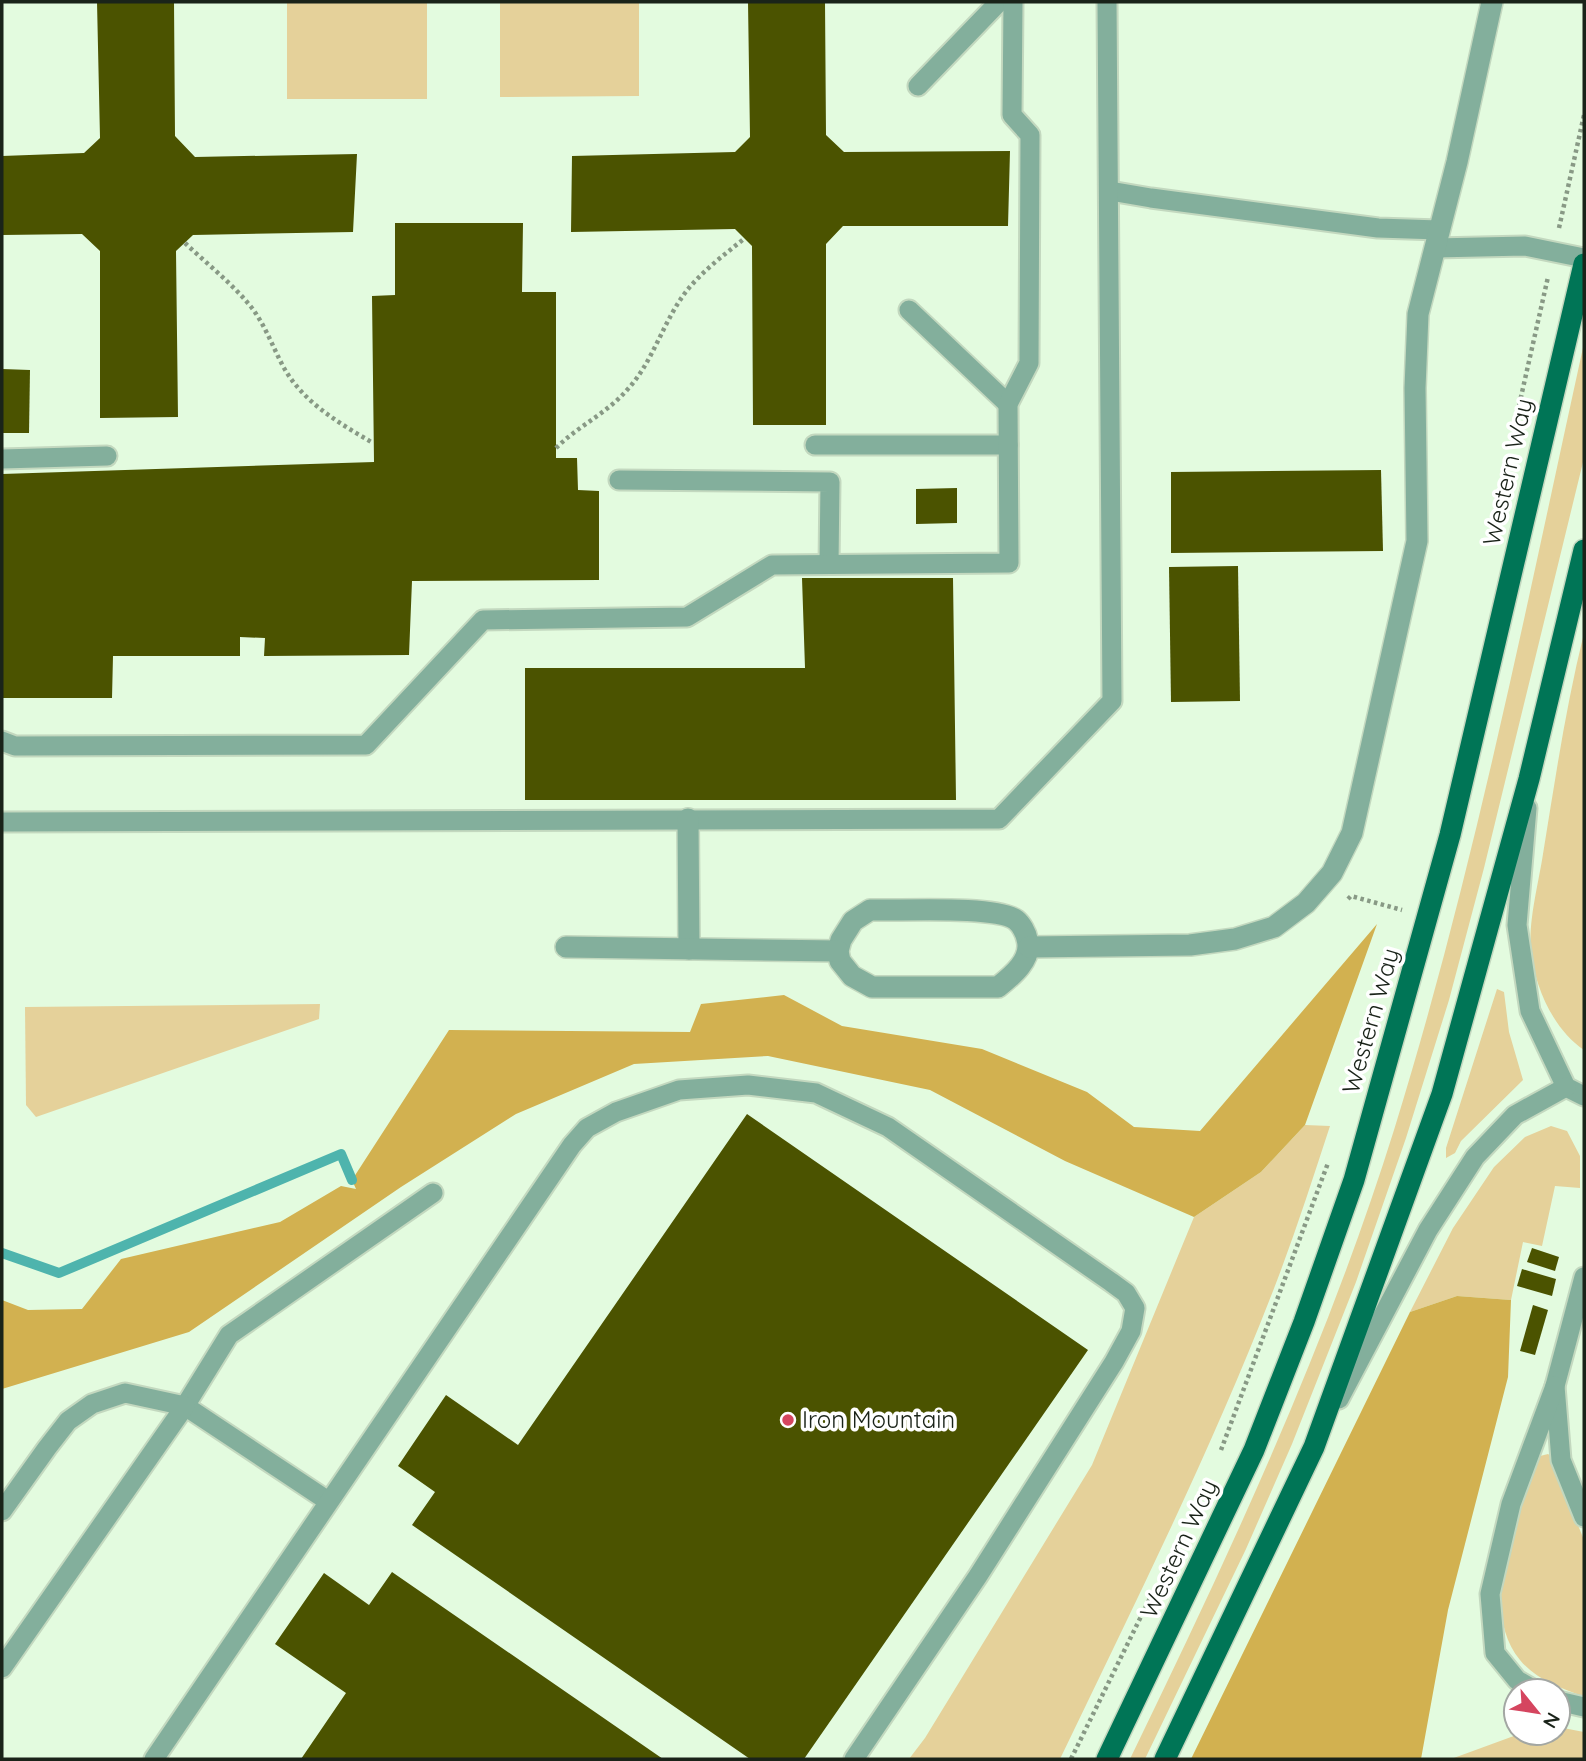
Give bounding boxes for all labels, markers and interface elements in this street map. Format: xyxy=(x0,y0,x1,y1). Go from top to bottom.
street label: Western Way xyxy=(1476,395,1539,548)
street label: Western Way xyxy=(1335,944,1405,1097)
place label: Iron Mountain xyxy=(802,1404,955,1434)
marker: Iron Mountain xyxy=(780,1412,796,1428)
street label: Western Way xyxy=(1133,1474,1223,1623)
north arrow xyxy=(1502,1677,1572,1747)
text: N xyxy=(1538,1708,1566,1733)

